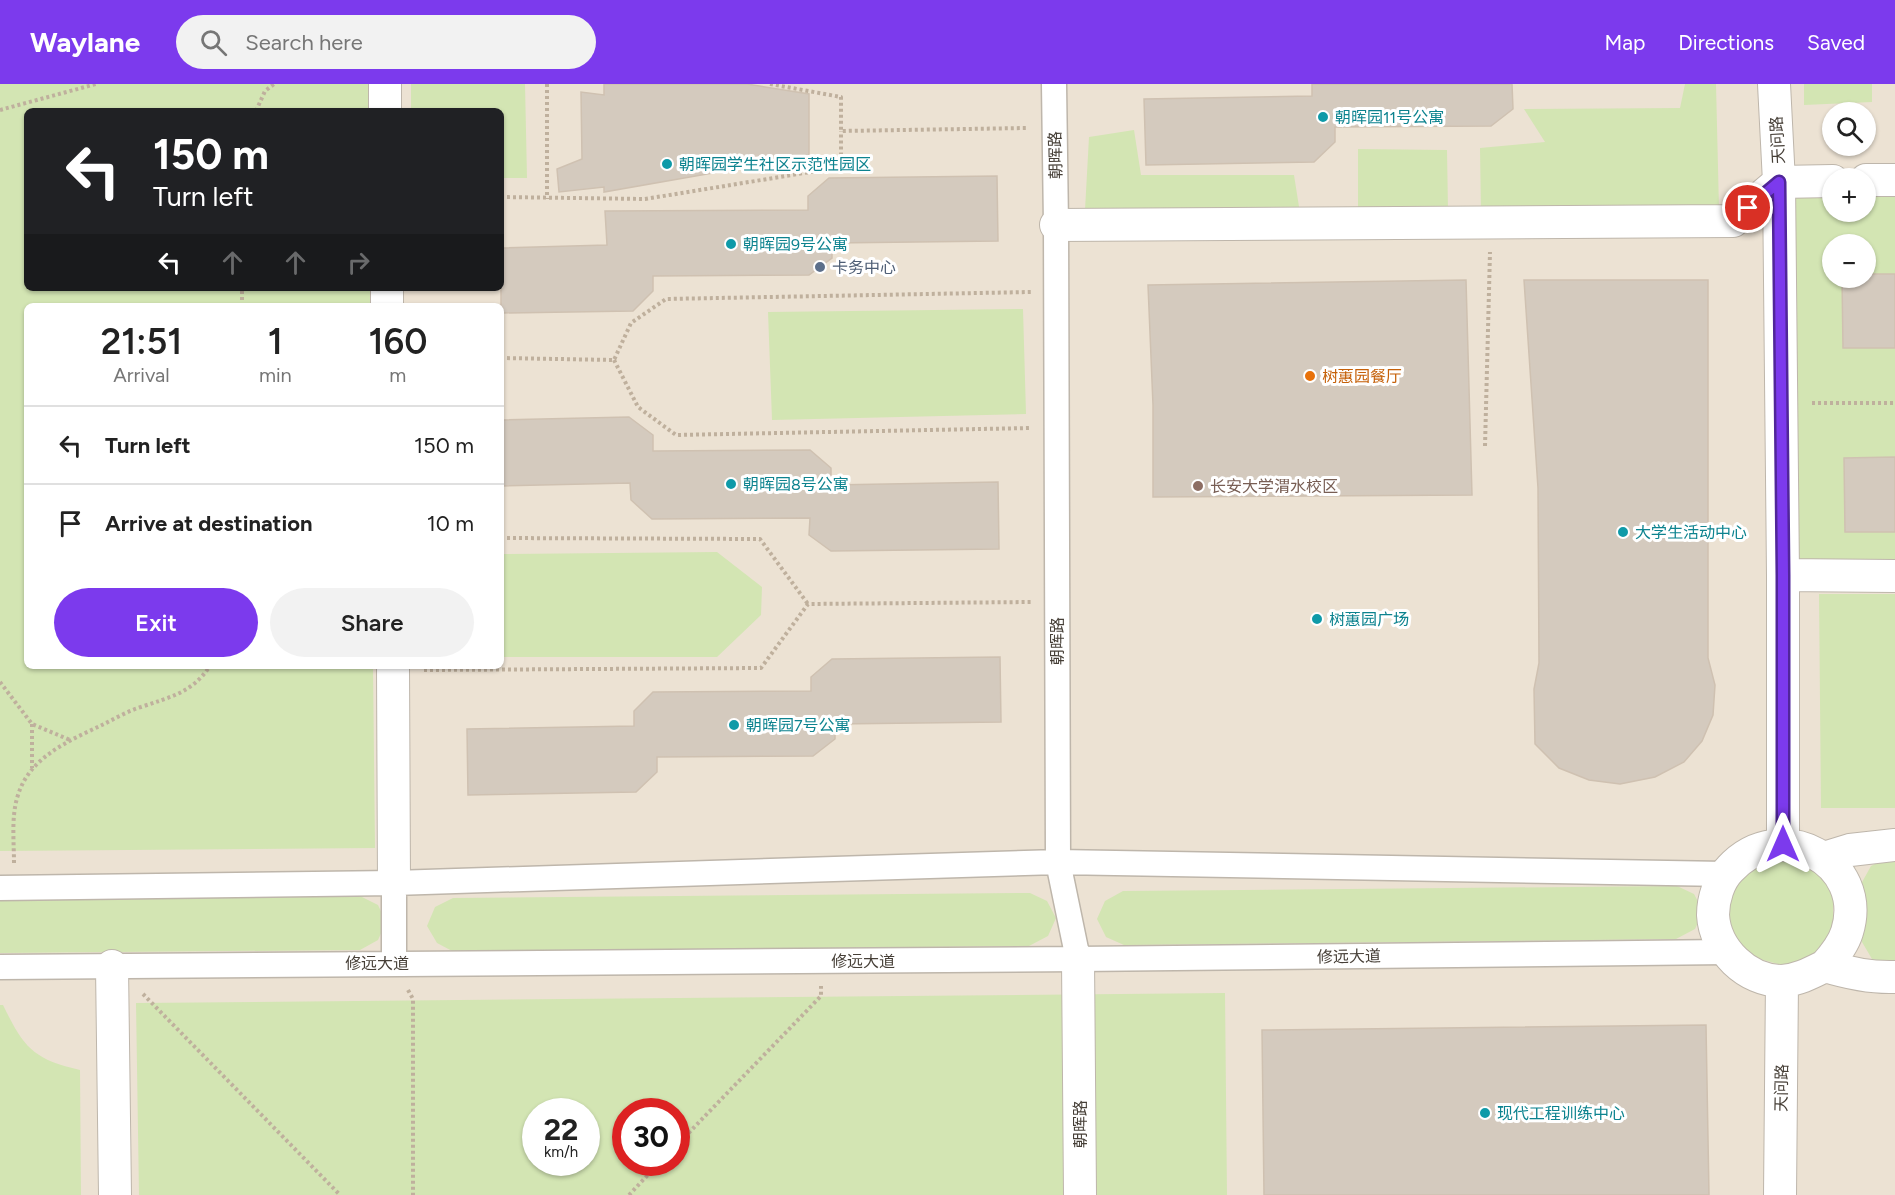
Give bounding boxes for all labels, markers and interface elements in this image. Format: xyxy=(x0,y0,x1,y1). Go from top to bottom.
search box xyxy=(176,15,596,69)
text: Waylane xyxy=(30,25,140,59)
icon: search xyxy=(197,26,230,59)
text: Search here xyxy=(245,29,363,56)
text: Map xyxy=(1604,30,1645,55)
text: Directions xyxy=(1678,30,1774,55)
text: Saved xyxy=(1807,30,1865,55)
map controls xyxy=(1822,102,1876,288)
button: search xyxy=(1822,102,1876,156)
place label: 朝晖园11号公寓 xyxy=(1335,108,1444,127)
marker: 朝晖园11号公寓 xyxy=(1316,110,1330,124)
street label: 天问路 xyxy=(1767,116,1788,164)
text: 150 m xyxy=(153,129,269,180)
street label: 朝晖路 xyxy=(1046,131,1065,179)
icon: left xyxy=(54,132,132,210)
place label: 朝晖园学生社区示范性园区 xyxy=(679,155,871,174)
marker: 朝晖园学生社区示范性园区 xyxy=(660,157,674,171)
button: + xyxy=(1822,168,1876,222)
text: Turn left xyxy=(153,180,253,213)
pin xyxy=(1722,182,1773,233)
icon: arrive xyxy=(1731,191,1764,224)
button: − xyxy=(1822,234,1876,288)
place label: 朝晖园9号公寓 xyxy=(743,235,848,254)
marker: 朝晖园9号公寓 xyxy=(724,237,738,251)
icon: left xyxy=(153,246,186,279)
icon: ahead xyxy=(216,246,249,279)
icon: ahead xyxy=(279,246,312,279)
icon: right xyxy=(342,246,375,279)
place label: 卡务中心 xyxy=(832,258,896,277)
marker: 卡务中心 xyxy=(813,260,827,274)
text: 21:51 xyxy=(101,320,182,363)
text: 1 xyxy=(268,320,283,363)
text: 160 xyxy=(368,320,427,363)
text: Arrival xyxy=(113,363,170,387)
text: min xyxy=(259,363,292,387)
text: m xyxy=(389,363,406,387)
place label: 树蕙园餐厅 xyxy=(1322,367,1402,386)
marker: 树蕙园餐厅 xyxy=(1303,369,1317,383)
icon: left xyxy=(54,429,87,462)
text: Turn left xyxy=(105,432,191,459)
text: 150 m xyxy=(414,432,474,459)
place label: 朝晖园8号公寓 xyxy=(743,475,849,494)
marker: 朝晖园8号公寓 xyxy=(724,477,738,491)
place label: 长安大学渭水校区 xyxy=(1210,477,1338,496)
marker: 长安大学渭水校区 xyxy=(1191,479,1205,493)
icon: arrive xyxy=(54,507,87,540)
text: Arrive at destination xyxy=(105,510,313,537)
text: 10 m xyxy=(427,510,474,537)
place label: 大学生活动中心 xyxy=(1635,523,1747,542)
marker: 大学生活动中心 xyxy=(1616,525,1630,539)
button: Exit xyxy=(54,588,258,657)
button: Share xyxy=(270,588,474,657)
place label: 树蕙园广场 xyxy=(1329,610,1409,629)
marker: 树蕙园广场 xyxy=(1310,612,1324,626)
street label: 朝晖路 xyxy=(1048,617,1067,665)
place label: 朝晖园7号公寓 xyxy=(746,716,851,735)
marker: 朝晖园7号公寓 xyxy=(727,718,741,732)
position arrow xyxy=(1751,812,1815,876)
street label: 修远大道 xyxy=(1317,946,1381,967)
street label: 修远大道 xyxy=(831,952,895,971)
street label: 修远大道 xyxy=(345,954,409,973)
street label: 天问路 xyxy=(1772,1064,1791,1112)
speed limit sign: 30 xyxy=(612,1098,690,1176)
street label: 朝晖路 xyxy=(1071,1100,1090,1148)
place label: 现代工程训练中心 xyxy=(1497,1104,1625,1123)
marker: 现代工程训练中心 xyxy=(1478,1106,1492,1120)
text: 22 xyxy=(544,1111,578,1148)
text: km/h xyxy=(544,1143,578,1161)

